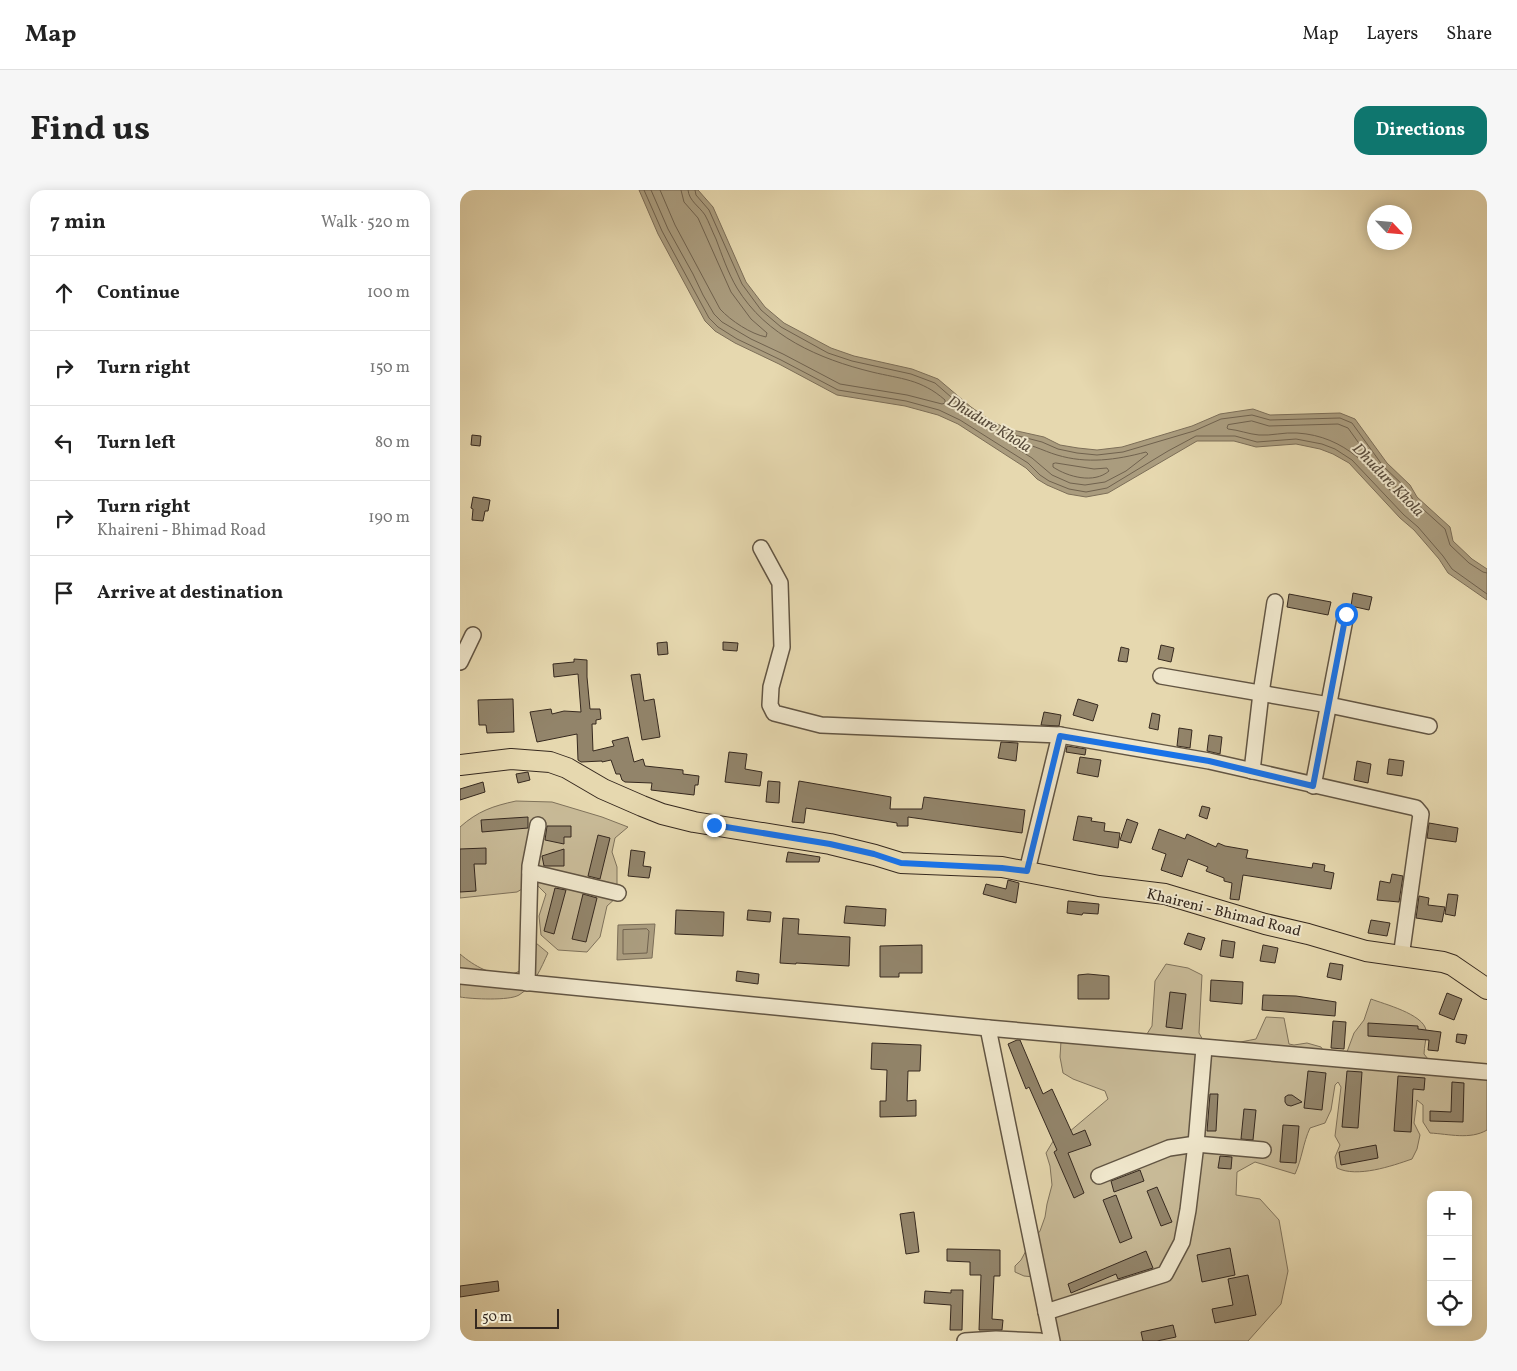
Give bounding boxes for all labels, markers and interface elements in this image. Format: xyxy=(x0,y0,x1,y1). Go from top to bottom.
text: Map xyxy=(25,18,76,52)
text: Map xyxy=(1302,22,1338,47)
text: Layers xyxy=(1366,22,1418,47)
text: Share xyxy=(1446,22,1492,47)
text: Find us xyxy=(30,106,150,154)
button: Directions xyxy=(1354,106,1487,155)
north arrow xyxy=(1367,205,1412,250)
text: 7 min xyxy=(50,208,106,237)
text: Walk · 520 m xyxy=(321,212,410,234)
icon: ahead xyxy=(50,279,78,307)
text: Continue xyxy=(97,280,180,306)
text: 100 m xyxy=(367,282,410,304)
icon: right xyxy=(50,354,78,382)
text: Turn right xyxy=(97,355,190,381)
text: 150 m xyxy=(369,357,410,379)
water label: Dhudure Khola xyxy=(943,391,1036,459)
icon: left xyxy=(50,429,78,457)
text: Turn left xyxy=(97,430,176,456)
text: 80 m xyxy=(375,432,410,454)
water label: Dhudure Khola xyxy=(1347,439,1429,522)
text: Turn right xyxy=(97,494,190,520)
icon: right xyxy=(50,504,78,532)
text: 190 m xyxy=(368,507,410,529)
text: Khaireni - Bhimad Road xyxy=(97,520,266,542)
icon: arrive xyxy=(50,579,78,607)
text: Arrive at destination xyxy=(97,580,283,606)
route start xyxy=(1335,603,1358,626)
route end xyxy=(703,814,726,837)
street label: Khaireni - Bhimad Road xyxy=(1144,884,1303,943)
map controls xyxy=(1427,1191,1472,1326)
button: + xyxy=(1427,1191,1472,1236)
button: − xyxy=(1427,1236,1472,1281)
button: locate xyxy=(1427,1281,1472,1326)
scale bar xyxy=(475,1306,559,1329)
text: 50 m xyxy=(482,1308,512,1327)

